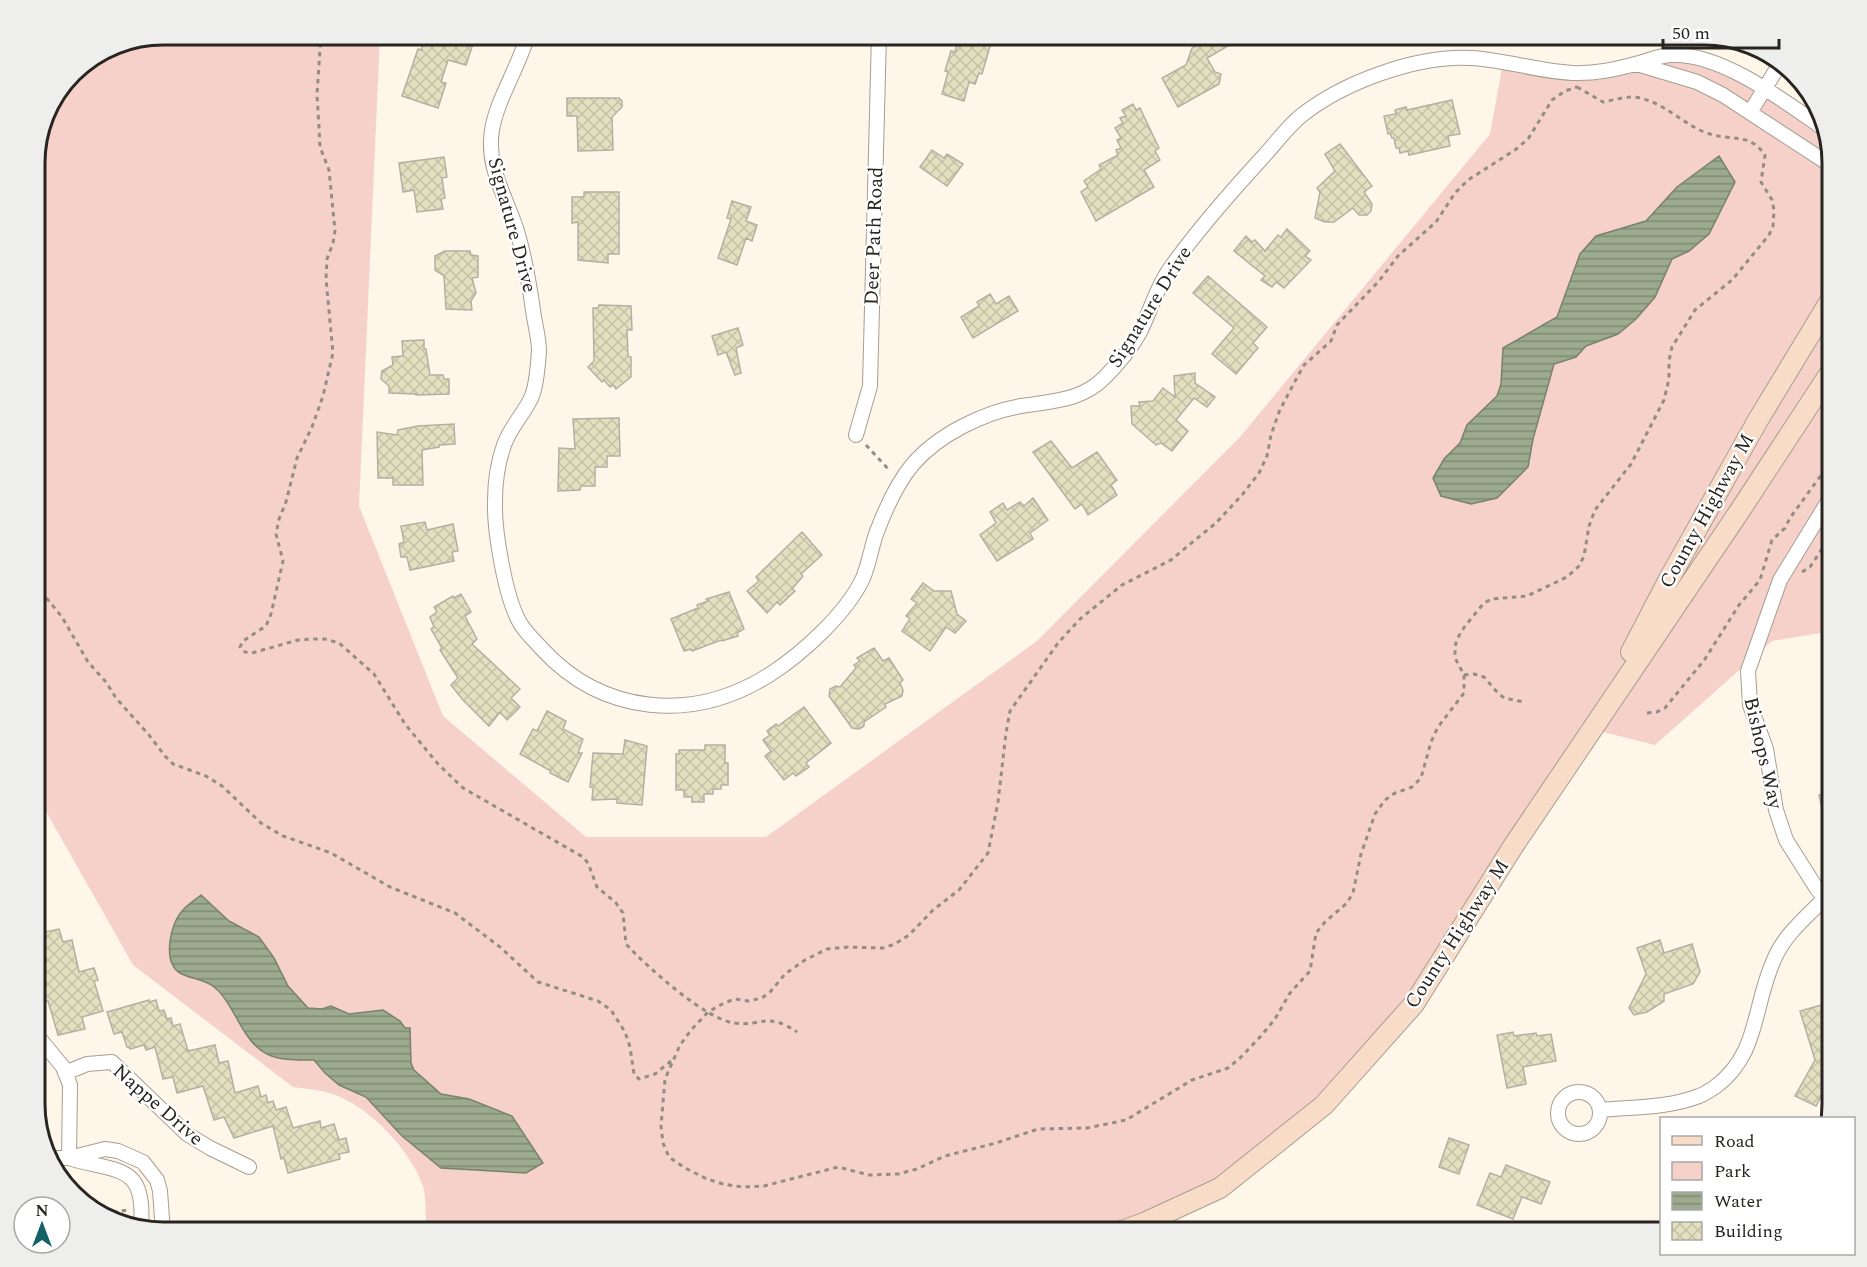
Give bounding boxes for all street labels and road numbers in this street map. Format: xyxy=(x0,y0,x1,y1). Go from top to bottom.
street label: Signature Drive xyxy=(480,154,544,296)
street label: Deer Path Road xyxy=(857,166,891,306)
street label: Signature Drive xyxy=(1100,240,1200,374)
street label: County Highway M xyxy=(1652,428,1762,594)
street label: Bishops Way xyxy=(1736,694,1791,813)
street label: County Highway M xyxy=(1397,853,1517,1015)
street label: Nappe Drive xyxy=(106,1057,210,1153)

